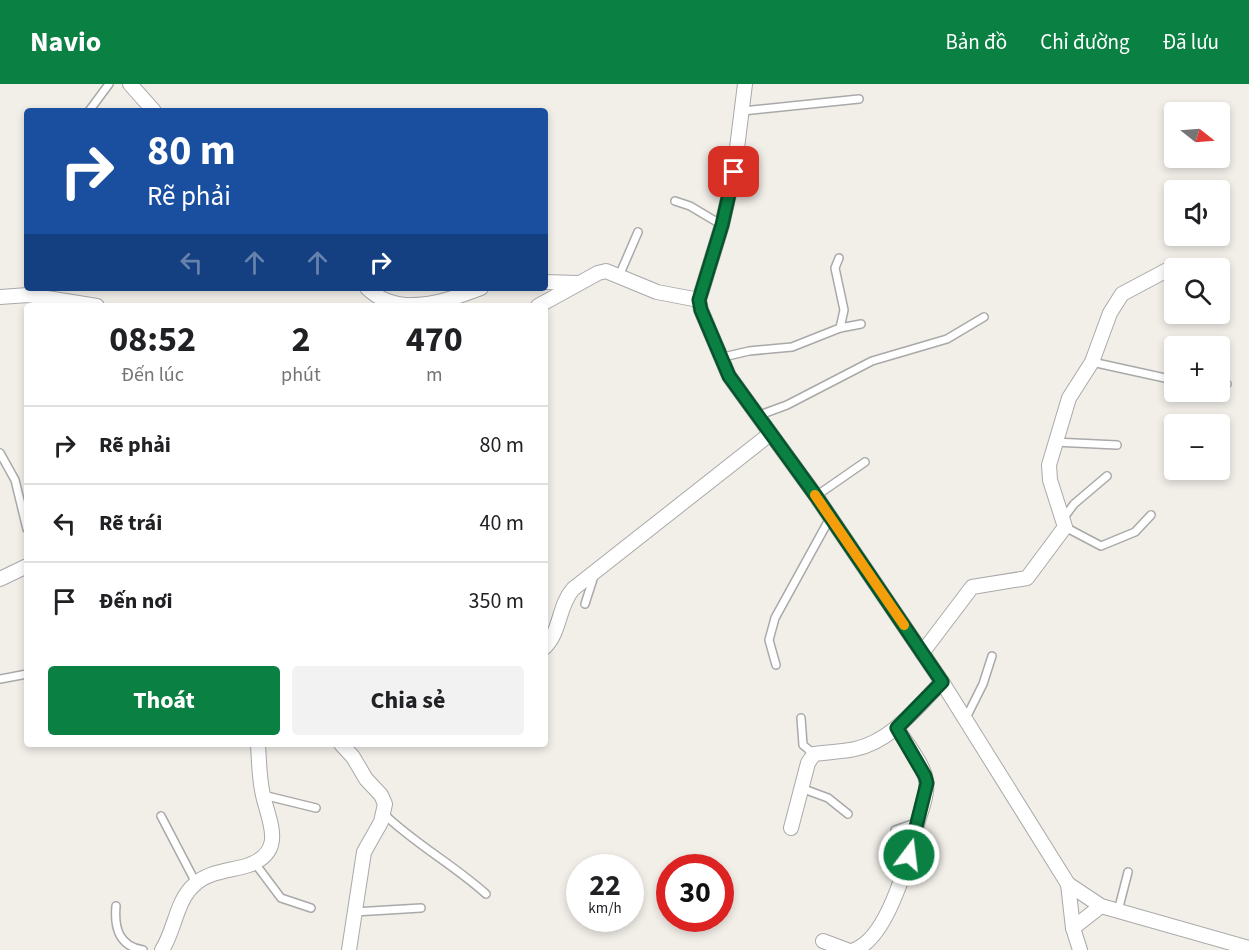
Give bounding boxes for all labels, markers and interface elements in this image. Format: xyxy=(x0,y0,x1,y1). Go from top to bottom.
text: Navio xyxy=(30,22,101,62)
text: Bản đồ xyxy=(945,27,1007,57)
text: Chỉ đường xyxy=(1040,27,1130,57)
text: Đã lưu xyxy=(1163,27,1219,57)
north arrow xyxy=(1164,102,1230,168)
map controls xyxy=(1164,102,1230,480)
text: 80 m xyxy=(147,121,236,181)
icon: right xyxy=(48,132,126,210)
pin xyxy=(708,146,759,197)
icon: arrive xyxy=(717,155,750,188)
text: Rẽ phải xyxy=(147,177,231,216)
button: sound xyxy=(1164,180,1230,246)
icon: left xyxy=(175,246,208,279)
icon: ahead xyxy=(238,246,271,279)
icon: ahead xyxy=(301,246,334,279)
icon: right xyxy=(364,246,397,279)
button: search xyxy=(1164,258,1230,324)
text: 08:52 xyxy=(109,314,196,365)
text: 2 xyxy=(291,314,310,365)
text: 470 xyxy=(406,314,463,365)
button: + xyxy=(1164,336,1230,402)
text: Đến lúc xyxy=(121,361,184,389)
text: phút xyxy=(281,361,321,389)
text: m xyxy=(426,361,443,389)
button: − xyxy=(1164,414,1230,480)
icon: right xyxy=(48,429,81,462)
text: Rẽ phải xyxy=(99,429,171,461)
text: 80 m xyxy=(479,429,524,461)
icon: left xyxy=(48,507,81,540)
text: Rẽ trái xyxy=(99,507,162,539)
text: 40 m xyxy=(479,507,524,539)
icon: arrive xyxy=(48,585,81,618)
text: Đến nơi xyxy=(99,585,173,617)
text: 350 m xyxy=(469,585,524,617)
button: Thoát xyxy=(48,666,280,735)
button: Chia sẻ xyxy=(292,666,524,735)
position arrow xyxy=(877,823,941,887)
speed limit sign: 30 xyxy=(656,854,734,932)
text: 22 xyxy=(589,864,621,907)
text: km/h xyxy=(588,898,622,919)

